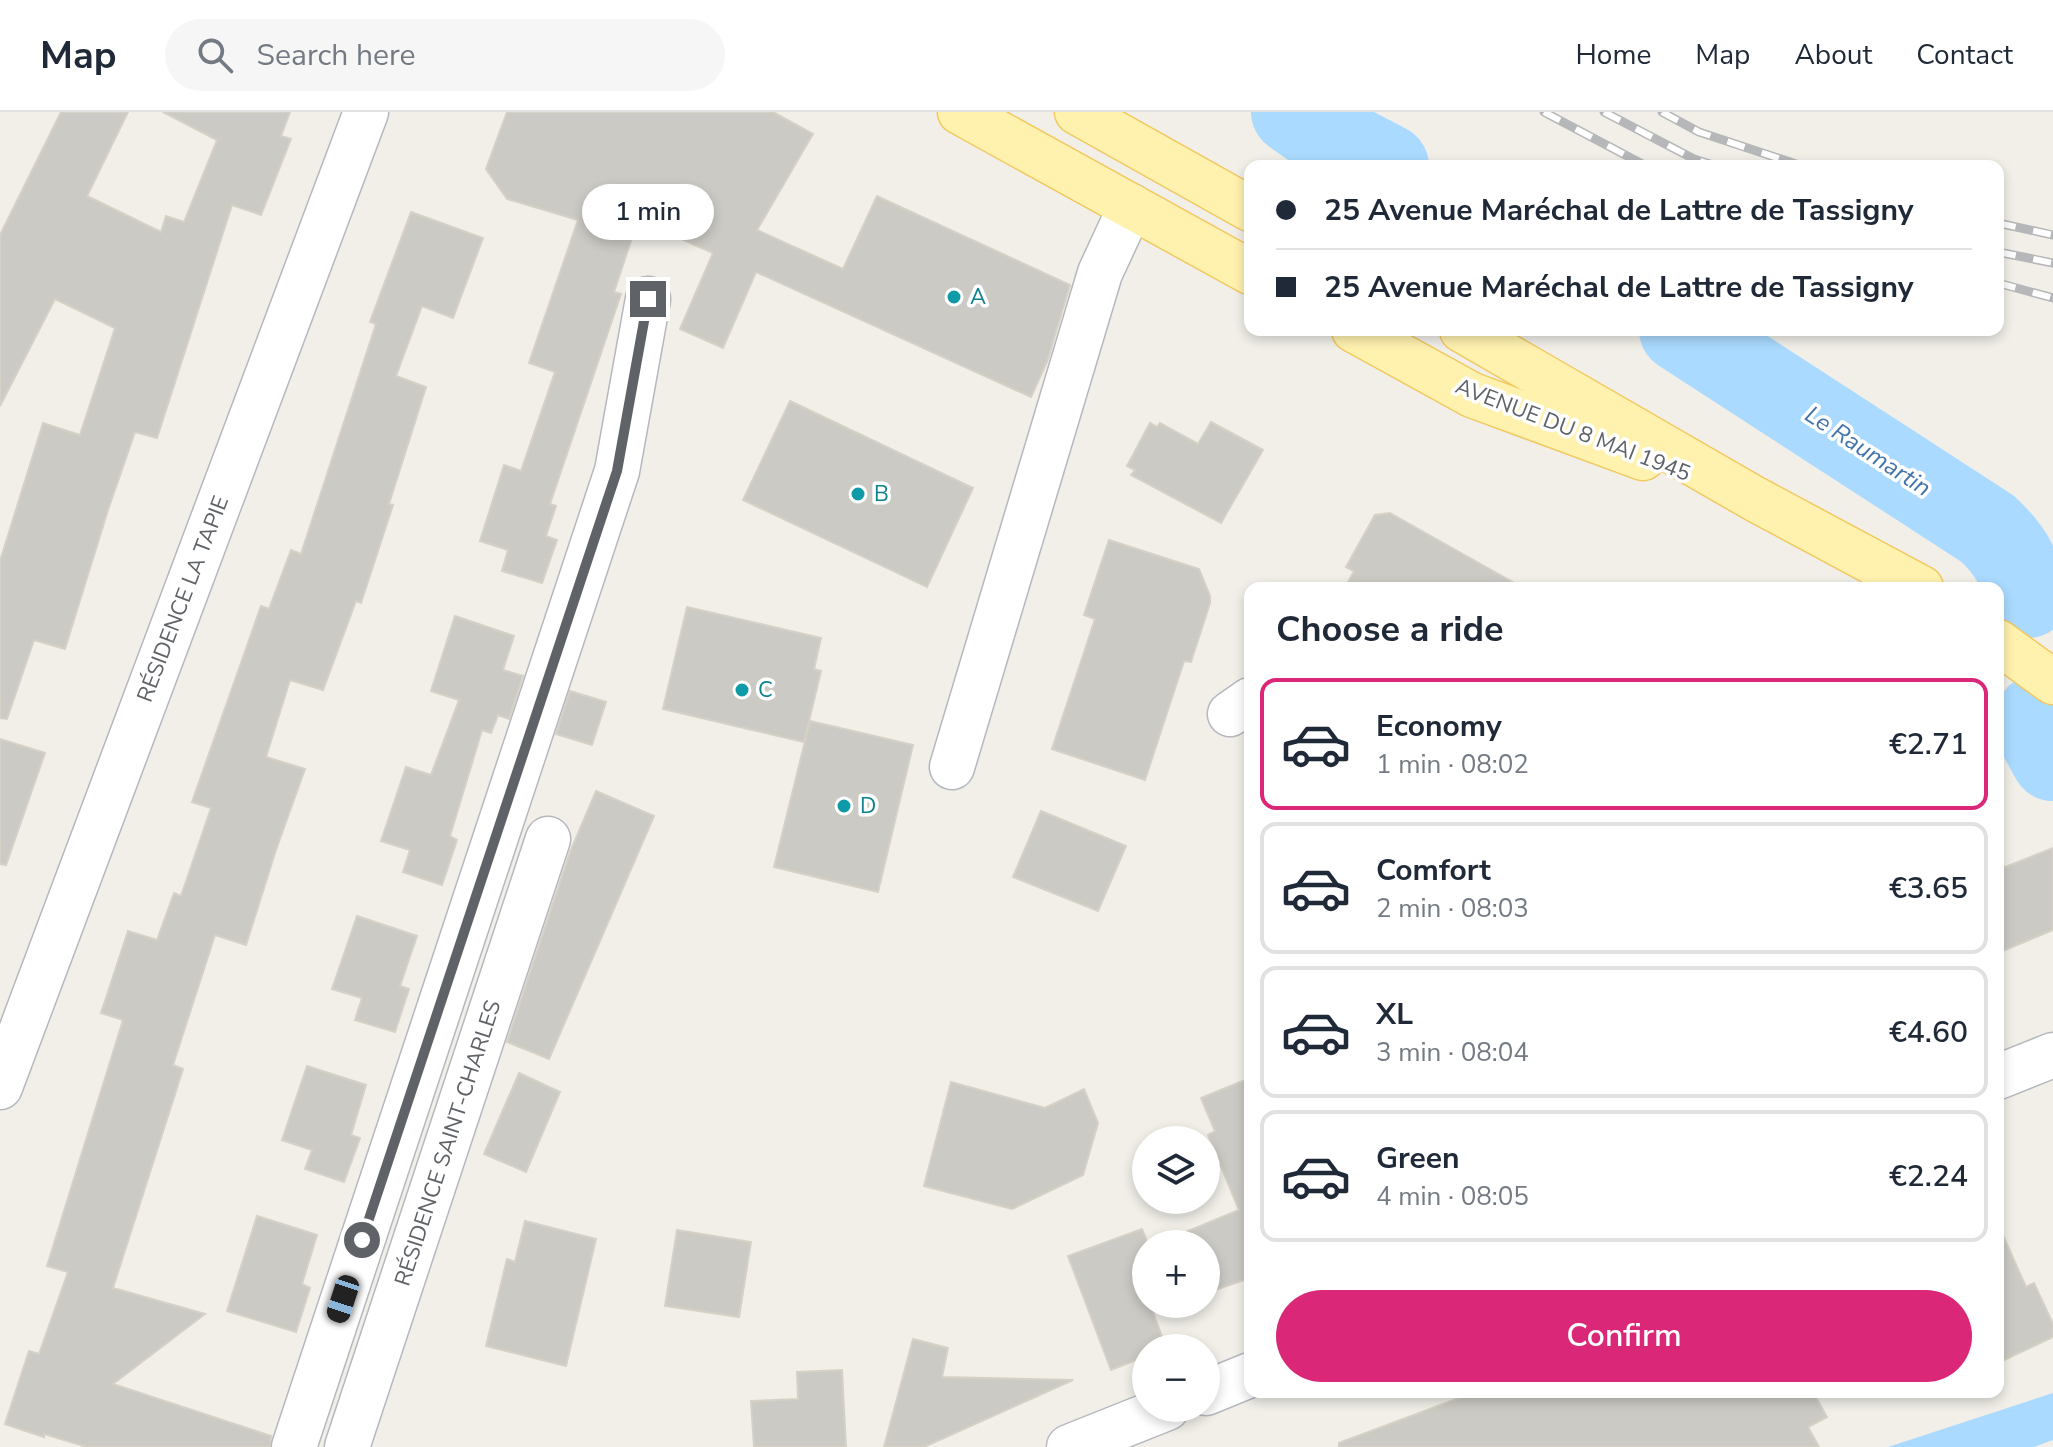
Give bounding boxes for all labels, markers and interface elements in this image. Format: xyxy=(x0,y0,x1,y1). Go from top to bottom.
search box xyxy=(165,19,725,91)
text: Map xyxy=(40,30,117,81)
icon: search xyxy=(193,33,237,77)
text: Search here xyxy=(257,35,416,76)
text: Home xyxy=(1576,36,1651,74)
text: Map xyxy=(1695,36,1750,74)
text: About xyxy=(1794,36,1872,74)
text: Contact xyxy=(1916,36,2013,74)
callout: 1 min xyxy=(582,183,714,239)
text: 25 Avenue Maréchal de Lattre de Tassigny xyxy=(1324,190,1914,231)
text: 1 min xyxy=(615,194,681,229)
text: 25 Avenue Maréchal de Lattre de Tassigny xyxy=(1324,267,1914,308)
route end xyxy=(630,281,666,317)
place label: A xyxy=(970,282,986,312)
marker: A xyxy=(945,288,963,306)
street label: AVENUE DU 8 MAI 1945 xyxy=(1451,371,1695,489)
water label: Le Raumartin xyxy=(1799,398,1937,504)
place label: B xyxy=(874,479,889,509)
marker: B xyxy=(849,485,867,503)
street label: RÉSIDENCE LA TAPIE xyxy=(130,492,236,706)
text: Choose a ride xyxy=(1276,605,1504,654)
place label: C xyxy=(758,675,773,705)
marker: C xyxy=(733,681,751,699)
text: Economy xyxy=(1376,706,1502,747)
icon: car xyxy=(1280,708,1352,780)
text: €2.71 xyxy=(1889,724,1968,765)
text: 1 min · 08:02 xyxy=(1376,747,1529,782)
place label: D xyxy=(860,791,876,821)
marker: D xyxy=(835,797,853,815)
text: Comfort xyxy=(1376,850,1491,891)
icon: car xyxy=(1280,852,1352,924)
text: €3.65 xyxy=(1889,868,1968,909)
text: 2 min · 08:03 xyxy=(1376,891,1529,926)
text: XL xyxy=(1376,994,1413,1035)
street label: RÉSIDENCE SAINT-CHARLES xyxy=(388,996,508,1290)
icon: car xyxy=(1280,996,1352,1068)
text: €4.60 xyxy=(1889,1012,1968,1053)
text: 3 min · 08:04 xyxy=(1376,1035,1529,1070)
map controls xyxy=(1132,1126,1220,1422)
button: layers xyxy=(1132,1126,1220,1214)
text: Green xyxy=(1376,1138,1460,1179)
icon: car xyxy=(1280,1140,1352,1212)
text: €2.24 xyxy=(1889,1156,1968,1197)
text: 4 min · 08:05 xyxy=(1376,1179,1529,1214)
route start xyxy=(344,1222,380,1258)
button: + xyxy=(1132,1230,1220,1318)
car xyxy=(324,1272,362,1326)
button: Confirm xyxy=(1276,1290,1972,1382)
button: − xyxy=(1132,1334,1220,1422)

